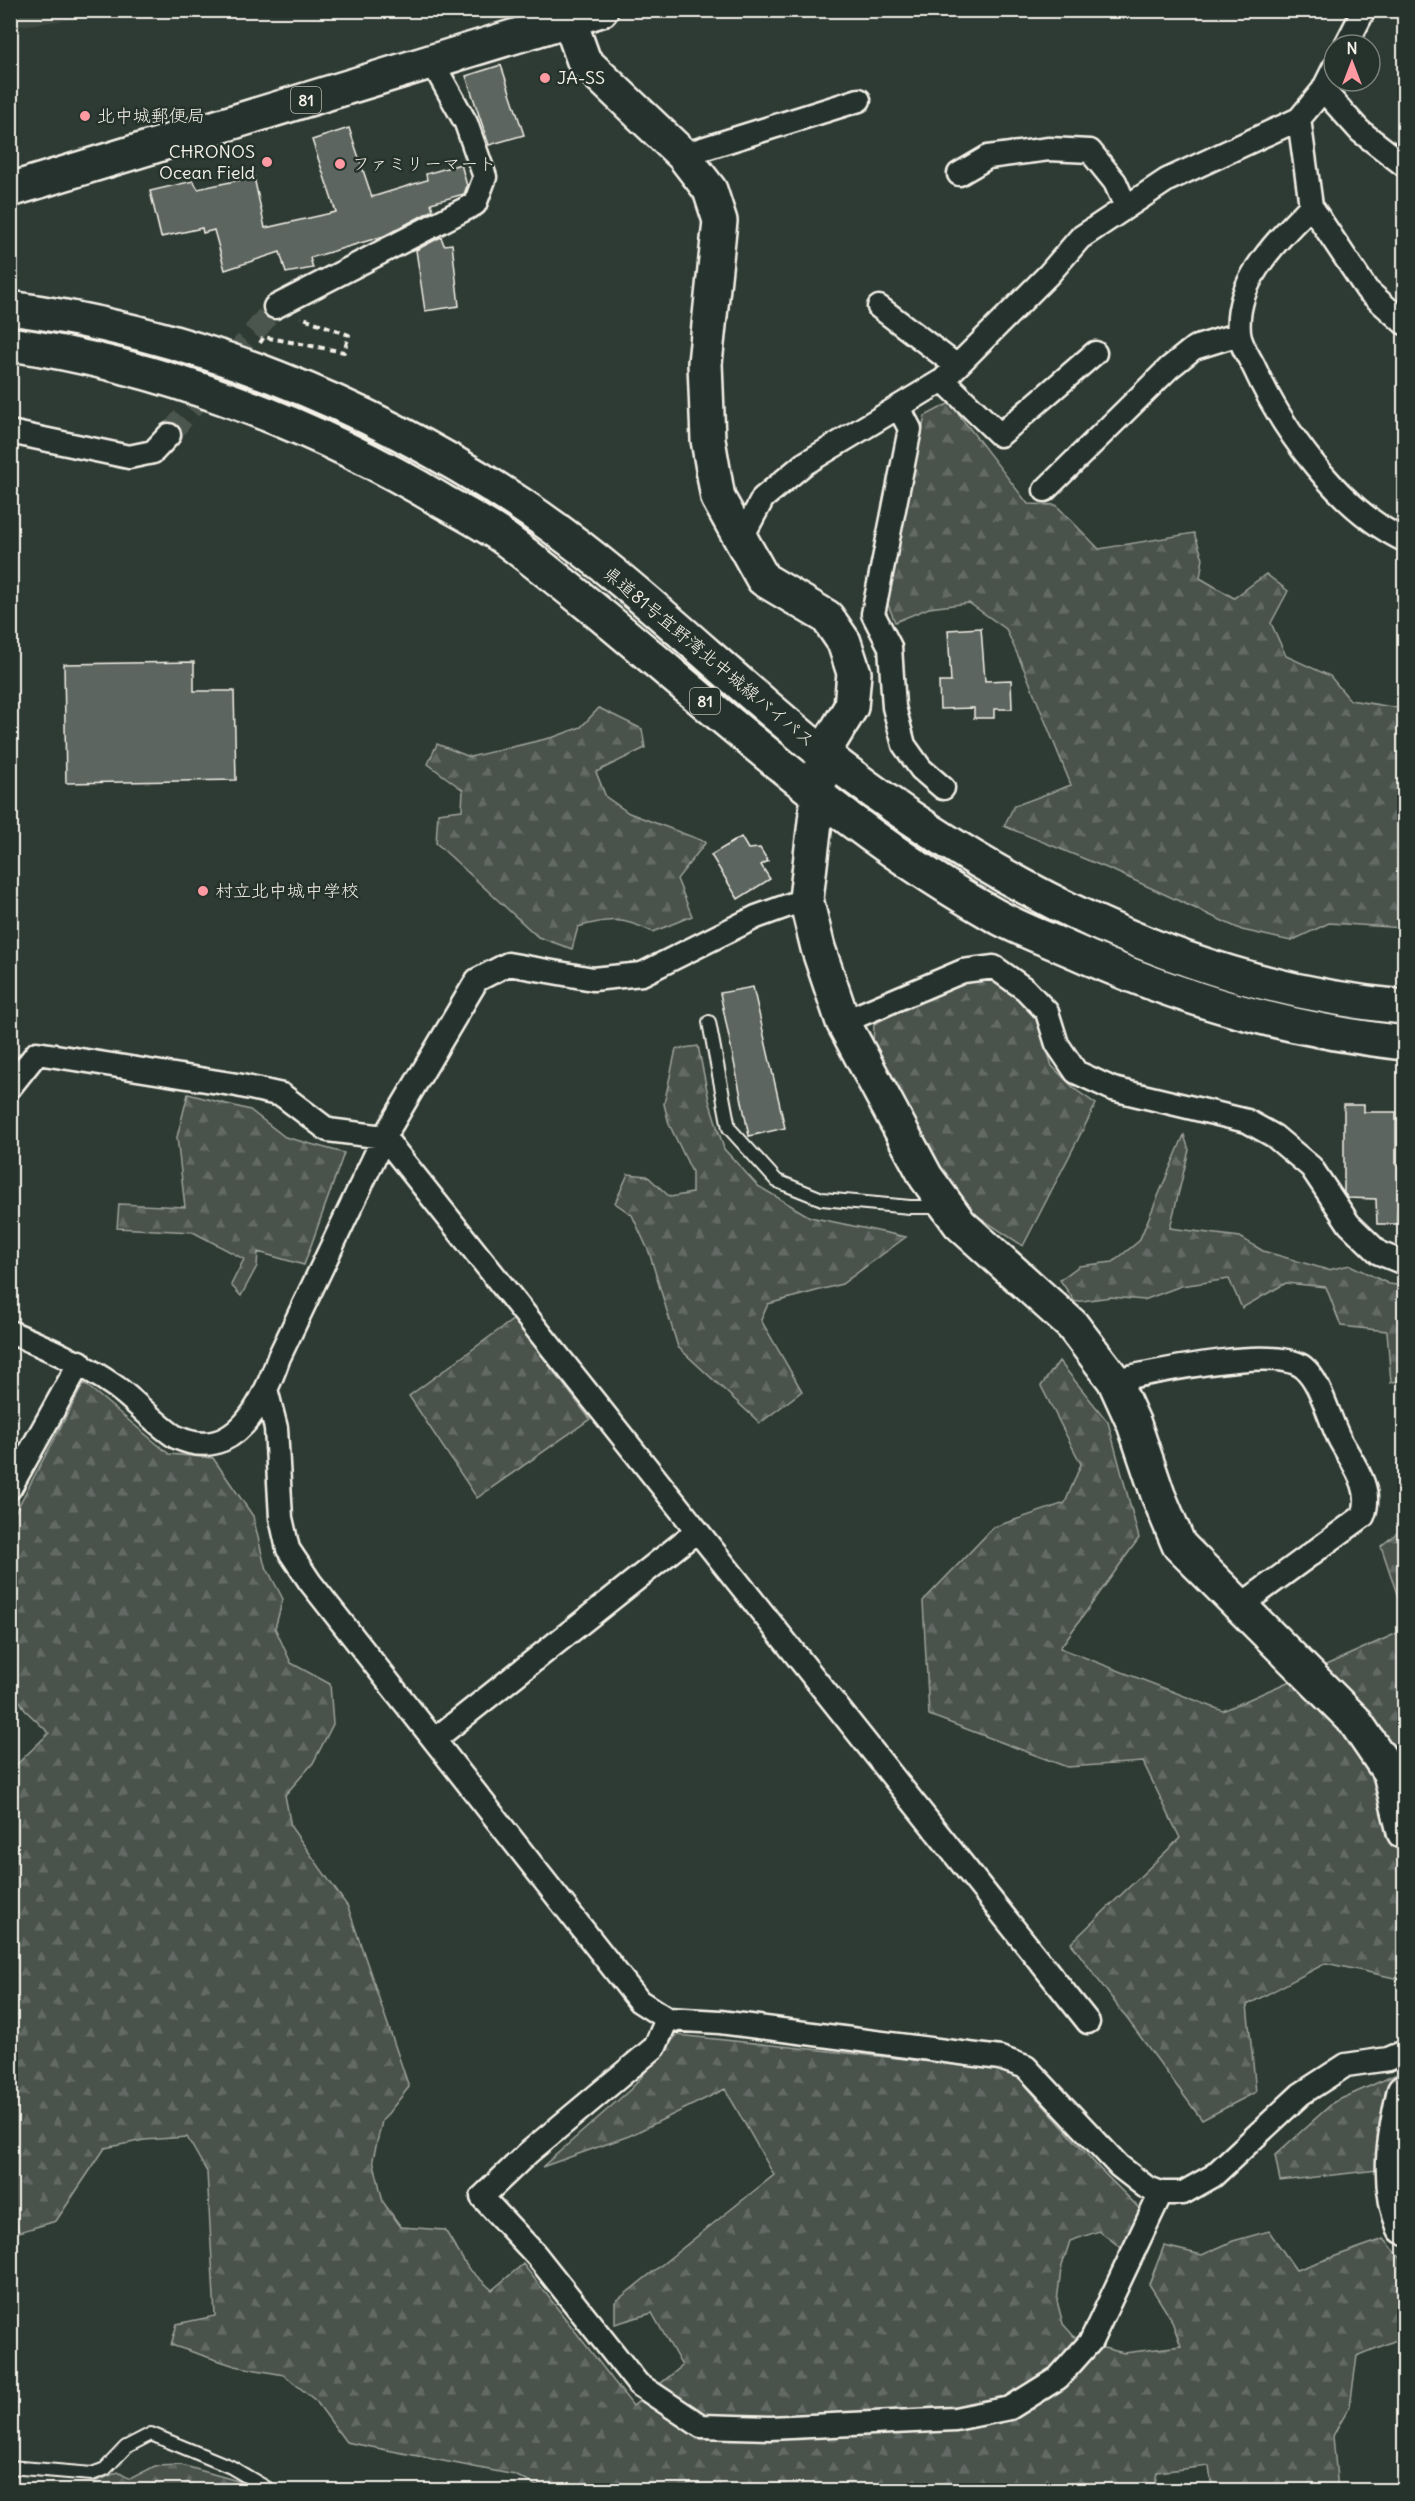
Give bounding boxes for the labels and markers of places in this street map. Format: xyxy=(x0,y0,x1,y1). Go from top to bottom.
place label: JA-SS xyxy=(557,66,605,89)
marker: JA-SS xyxy=(538,71,552,85)
place label: 北中城郵便局 xyxy=(97,104,205,127)
marker: 北中城郵便局 xyxy=(78,109,92,123)
place label: CHRONOS Ocean Field xyxy=(159,140,255,184)
place label: ファミリーマート xyxy=(352,152,496,175)
marker: CHRONOS Ocean Field xyxy=(260,155,274,169)
marker: ファミリーマート xyxy=(333,157,347,171)
place label: 村立北中城中学校 xyxy=(215,879,359,902)
marker: 村立北中城中学校 xyxy=(196,884,210,898)

